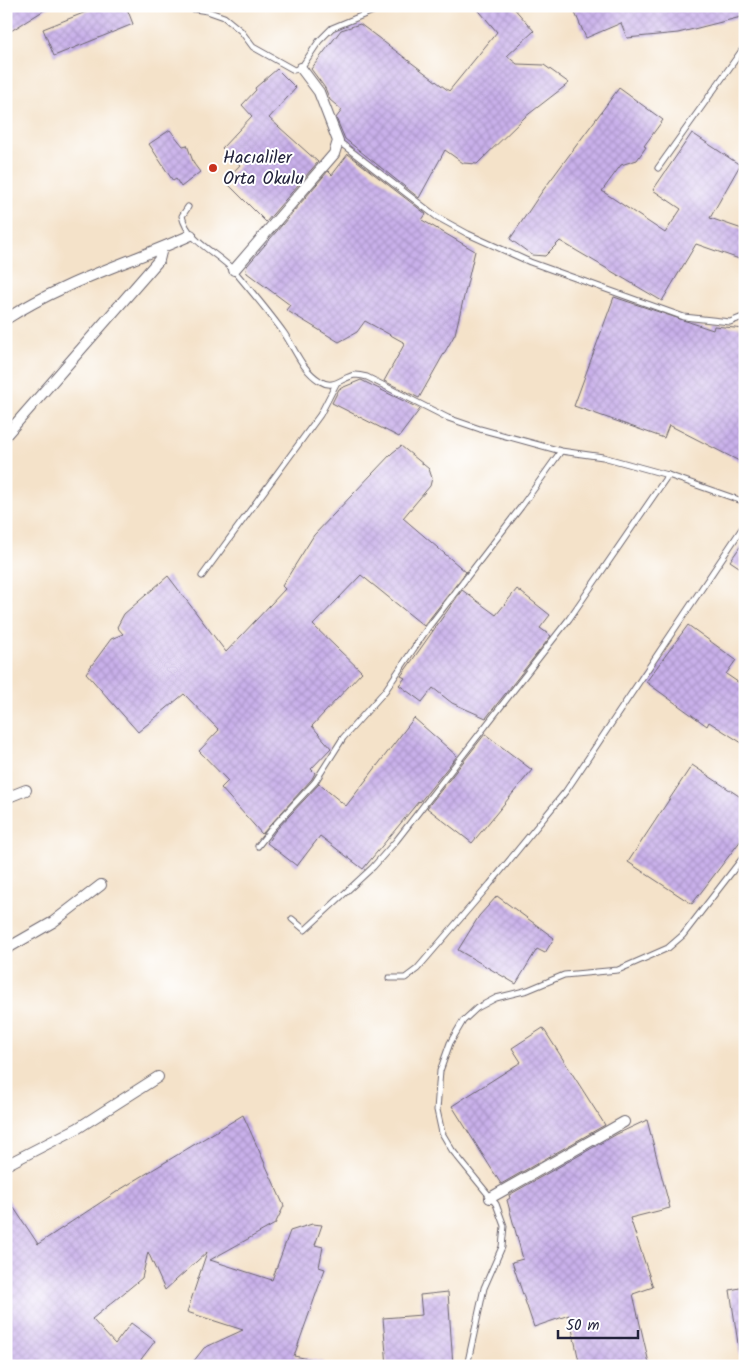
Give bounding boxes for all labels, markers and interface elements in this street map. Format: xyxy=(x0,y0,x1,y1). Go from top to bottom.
place label: Hacıaliler Orta Okulu xyxy=(223,144,304,194)
marker: Hacıaliler Orta Okulu xyxy=(207,162,219,174)
scale bar xyxy=(558,1307,638,1339)
text: 50 m xyxy=(566,1314,600,1338)

